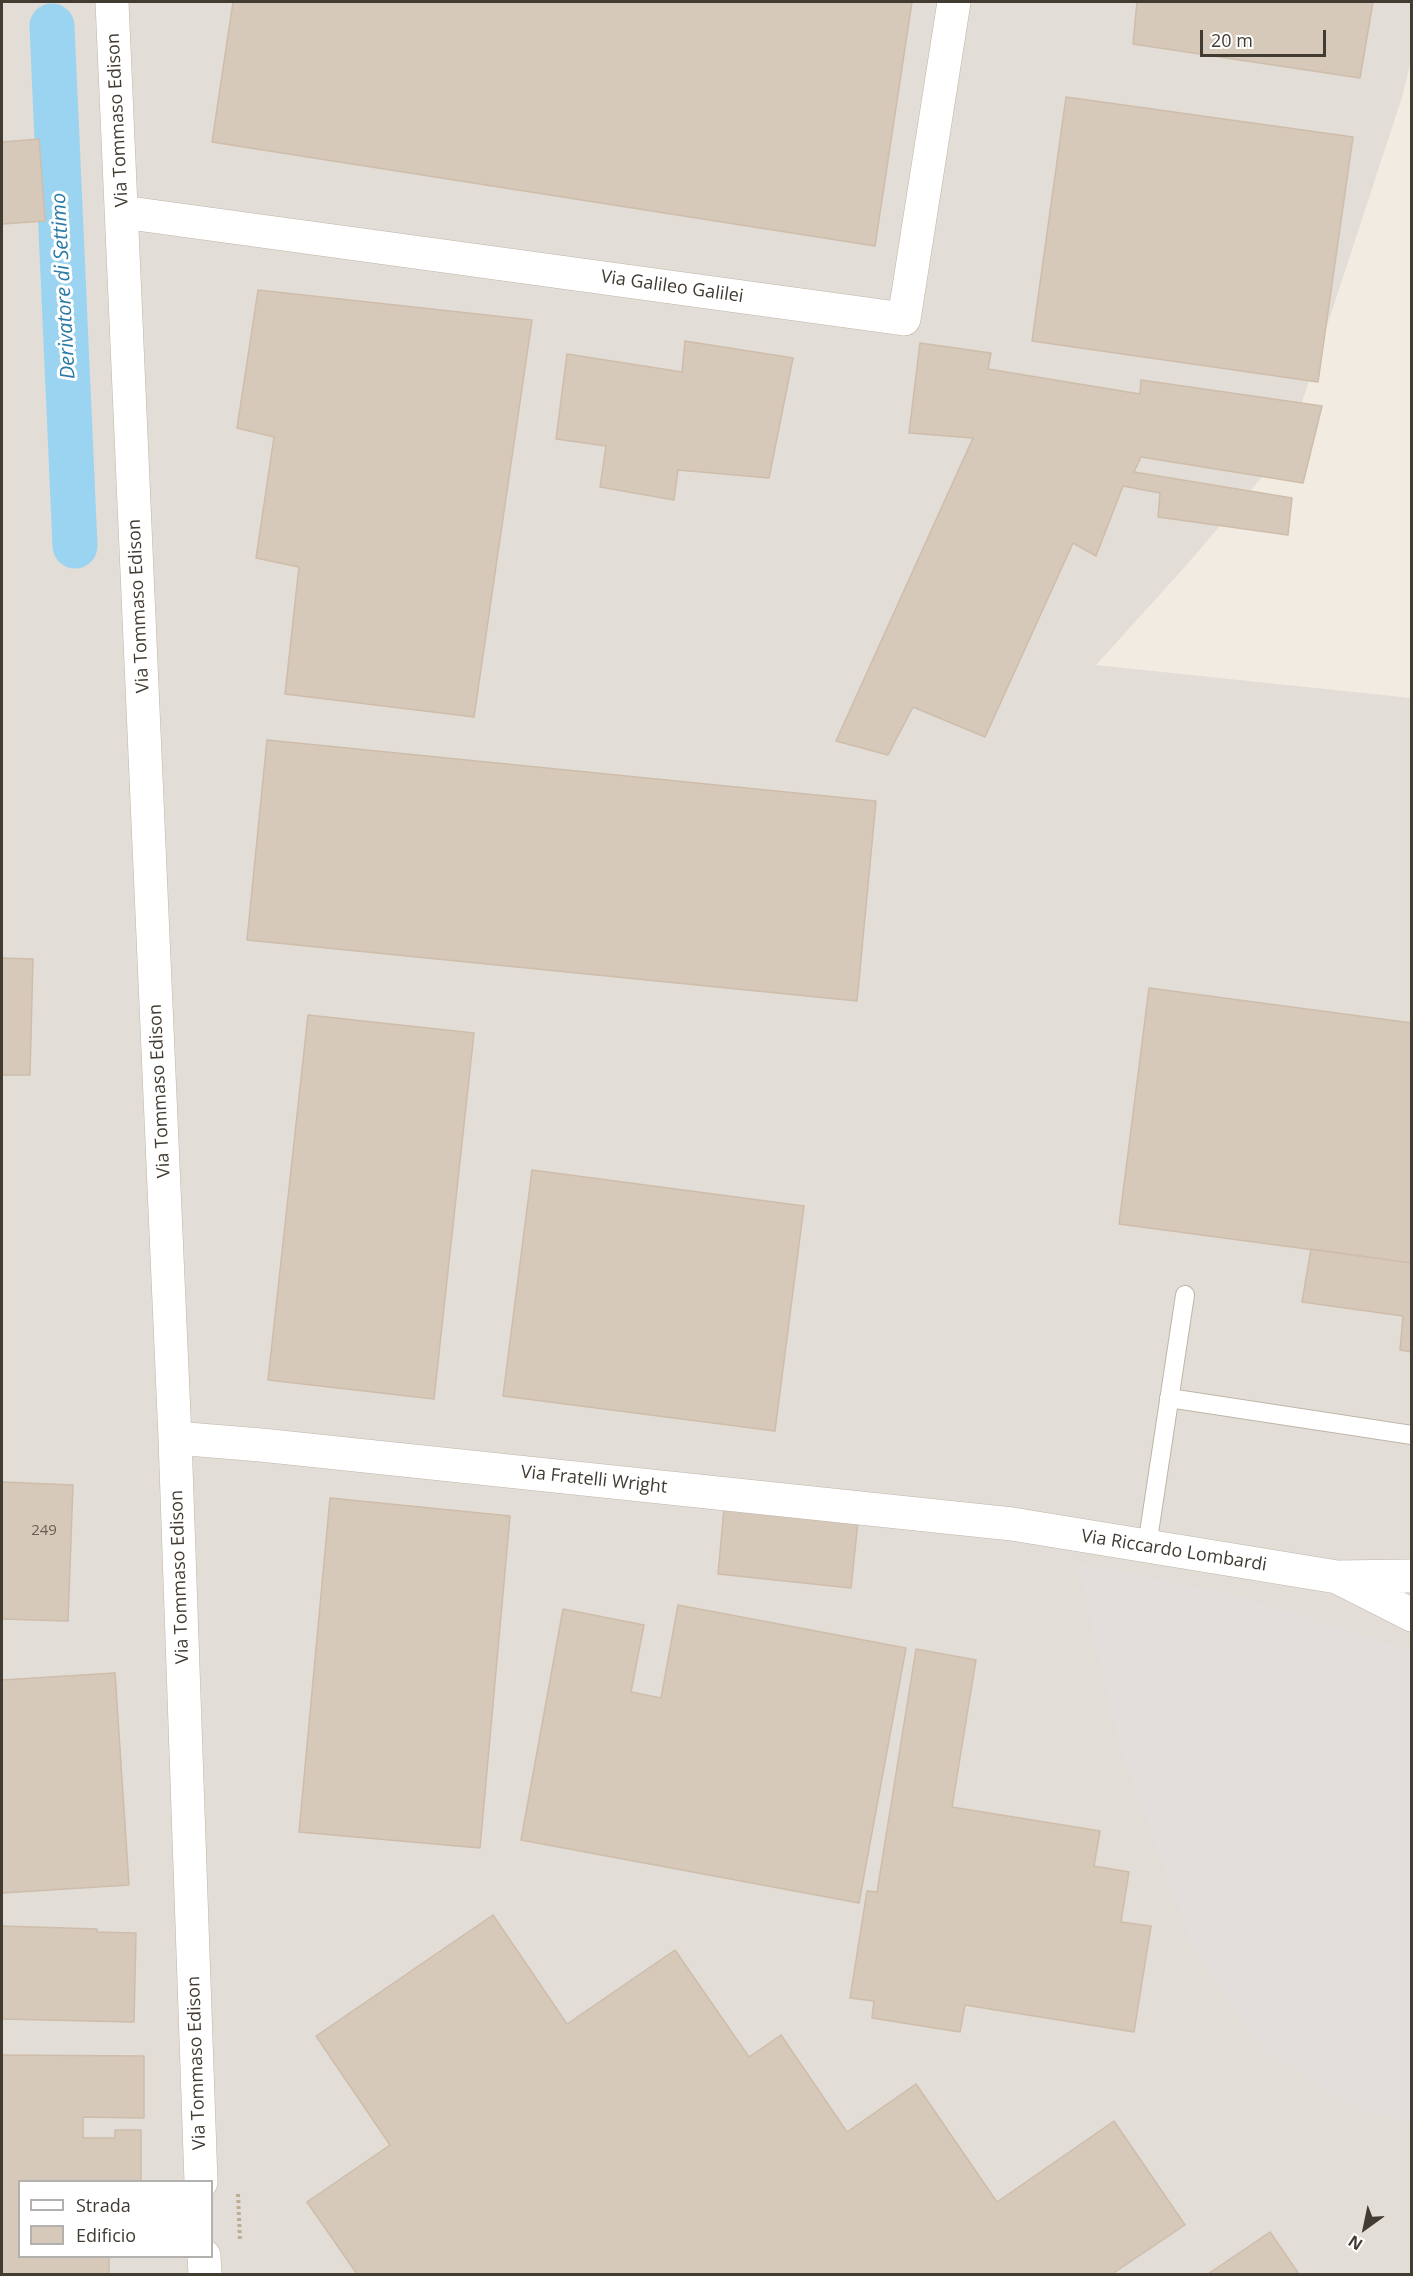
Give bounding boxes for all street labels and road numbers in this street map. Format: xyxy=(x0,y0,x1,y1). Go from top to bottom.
street label: Via Tommaso Edison xyxy=(103,32,133,208)
street label: Via Galileo Galilei xyxy=(599,266,745,308)
street label: Via Tommaso Edison xyxy=(124,518,154,694)
street label: Via Tommaso Edison xyxy=(145,1003,175,1179)
street label: Via Fratelli Wright xyxy=(520,1462,668,1498)
street label: Via Tommaso Edison xyxy=(166,1490,194,1664)
street label: Via Riccardo Lombardi xyxy=(1080,1526,1268,1576)
street label: Via Tommaso Edison xyxy=(183,1976,211,2150)

